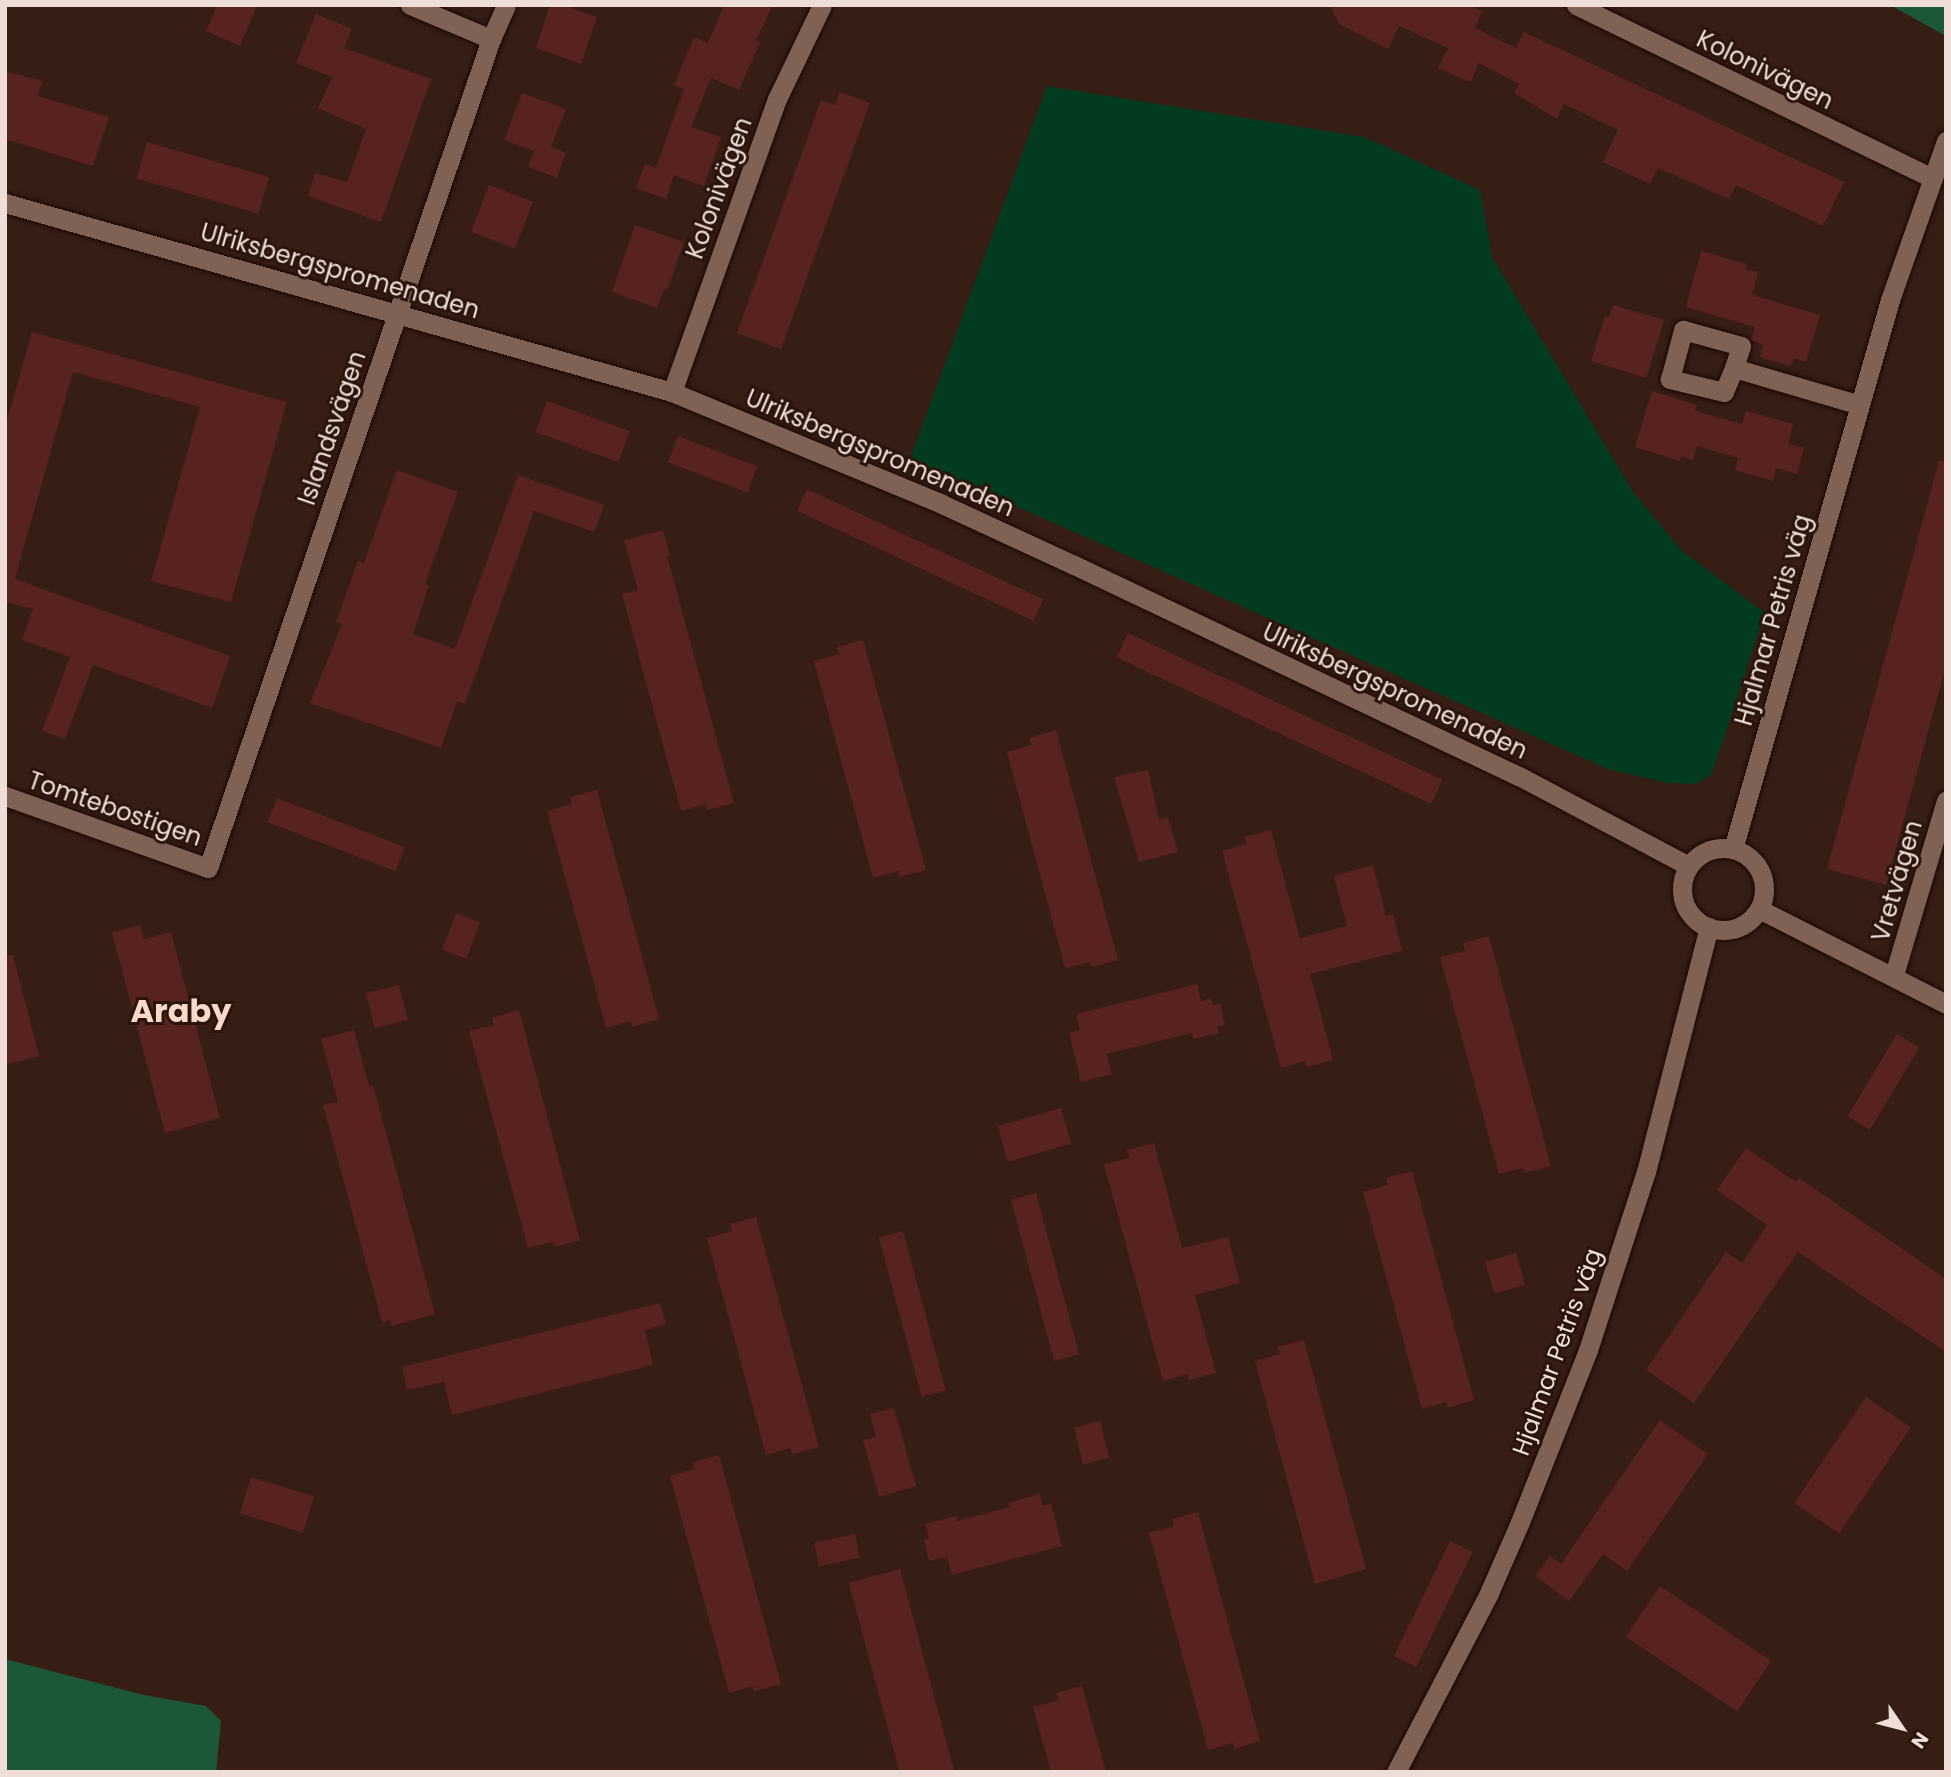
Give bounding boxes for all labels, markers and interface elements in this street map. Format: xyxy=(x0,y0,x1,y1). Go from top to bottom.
street label: Kolonivägen xyxy=(1692,25,1838,115)
street label: Kolonivägen xyxy=(680,113,758,263)
street label: Ulriksbergspromenaden xyxy=(197,217,483,325)
street label: Islandsvägen xyxy=(292,347,372,509)
street label: Ulriksbergspromenaden xyxy=(741,383,1019,523)
street label: Hjalmar Petris väg xyxy=(1729,511,1817,729)
street label: Ulriksbergspromenaden xyxy=(1258,617,1532,765)
street label: Tomtebostigen xyxy=(24,766,206,852)
street label: Vretvägen xyxy=(1866,817,1928,945)
district label: Araby xyxy=(131,992,231,1030)
street label: Hjalmar Petris väg xyxy=(1506,1245,1608,1459)
north arrow xyxy=(1867,1693,1937,1763)
text: N xyxy=(1904,1727,1935,1754)

